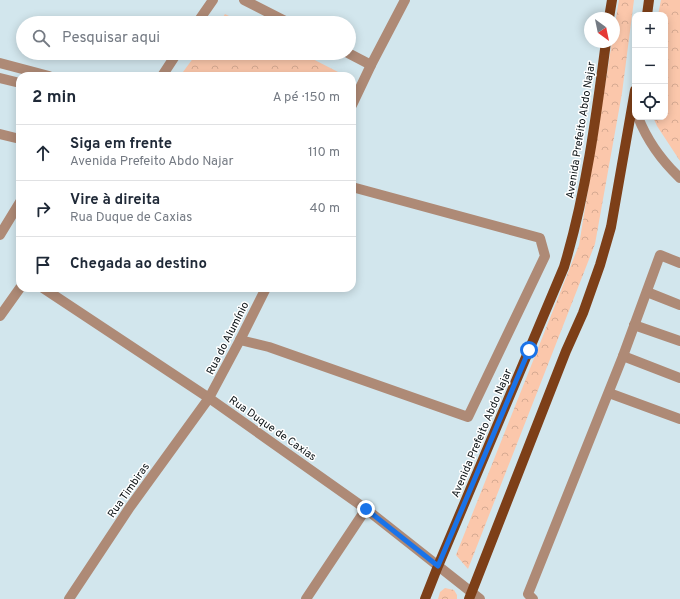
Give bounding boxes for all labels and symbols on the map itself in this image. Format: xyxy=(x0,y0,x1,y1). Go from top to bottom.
north arrow xyxy=(584,12,620,48)
street label: Avenida Prefeito Abdo Najar xyxy=(563,60,599,200)
street label: Rua do Alumínio xyxy=(203,300,252,377)
route start xyxy=(520,341,538,359)
street label: Avenida Prefeito Abdo Najar xyxy=(448,366,516,500)
street label: Rua Duque de Caxias xyxy=(226,393,319,464)
street label: Rua Timbiras xyxy=(105,460,153,521)
route end xyxy=(357,500,375,518)

